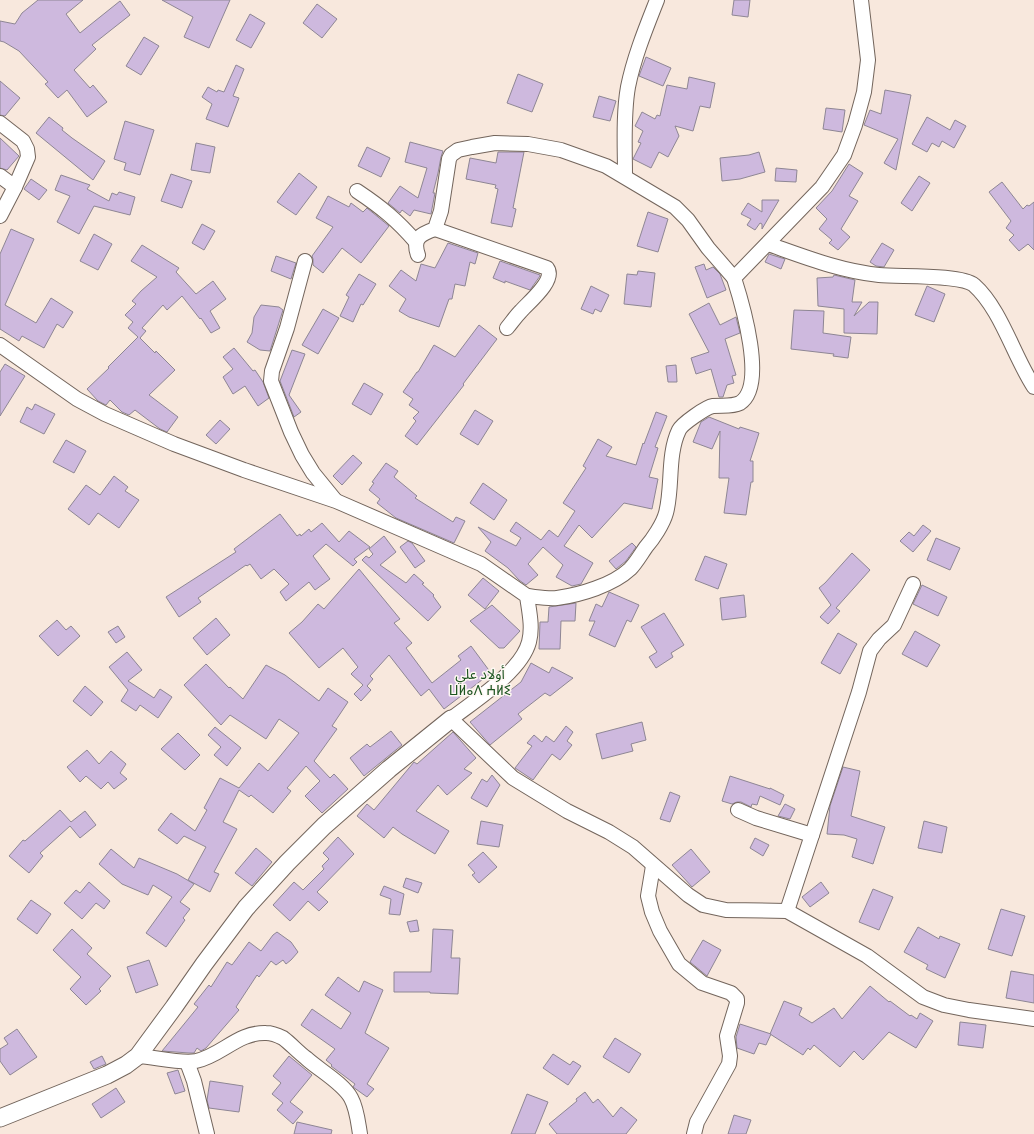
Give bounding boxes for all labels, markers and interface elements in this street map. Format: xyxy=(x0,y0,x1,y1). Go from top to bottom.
district label: أولاد علي ⵡⵍⴰⴷ ⵄⵍⵉ xyxy=(449,665,511,698)

